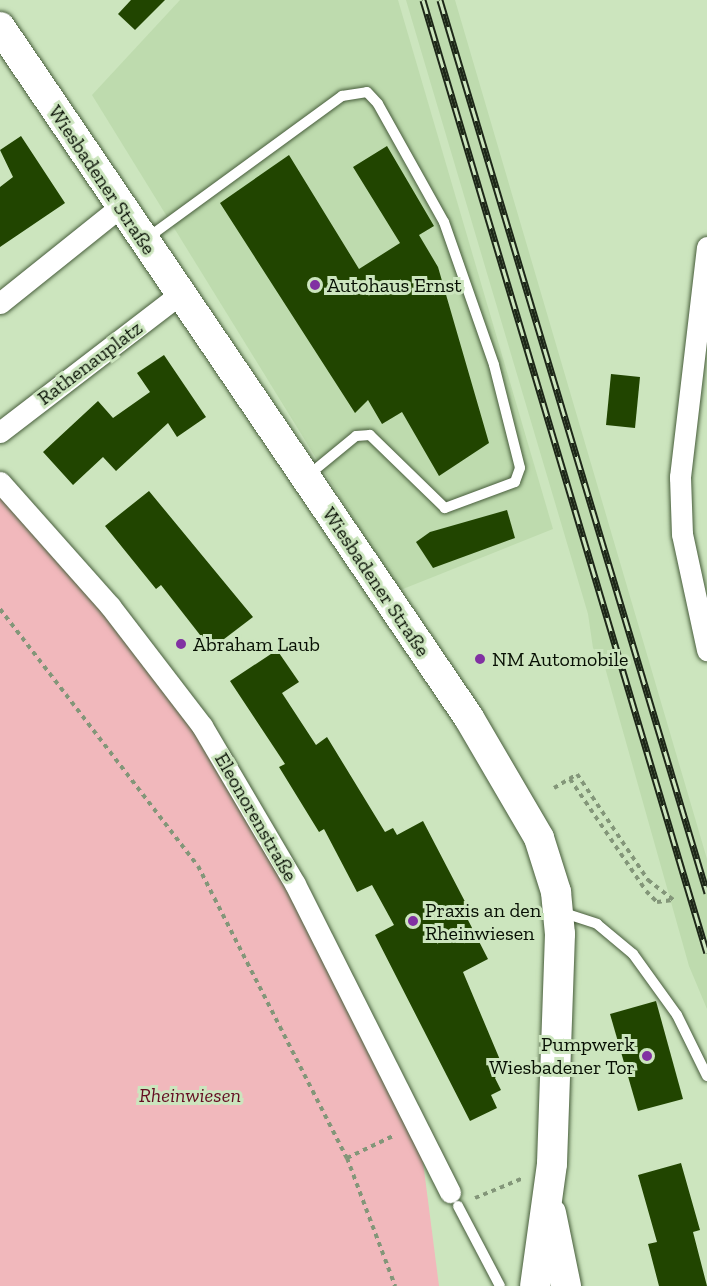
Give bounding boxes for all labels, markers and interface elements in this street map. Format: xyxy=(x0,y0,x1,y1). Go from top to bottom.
street label: Wiesbadener Straße xyxy=(43,101,161,259)
place label: Autohaus Ernst xyxy=(327,273,462,297)
marker: Autohaus Ernst xyxy=(308,278,322,292)
street label: Rathenauplatz xyxy=(33,316,147,410)
street label: Wiesbadener Straße xyxy=(317,503,435,661)
place label: Abraham Laub xyxy=(193,632,320,656)
marker: Abraham Laub xyxy=(174,637,188,651)
place label: NM Automobile xyxy=(492,647,629,671)
marker: NM Automobile xyxy=(473,652,487,666)
street label: Eleonorenstraße xyxy=(210,748,302,886)
place label: Praxis an den Rheinwiesen xyxy=(425,898,541,945)
marker: Praxis an den Rheinwiesen xyxy=(406,914,420,928)
place label: Pumpwerk Wiesbadener Tor xyxy=(489,1032,635,1079)
marker: Pumpwerk Wiesbadener Tor xyxy=(640,1049,654,1063)
park label: Rheinwiesen xyxy=(139,1083,241,1107)

